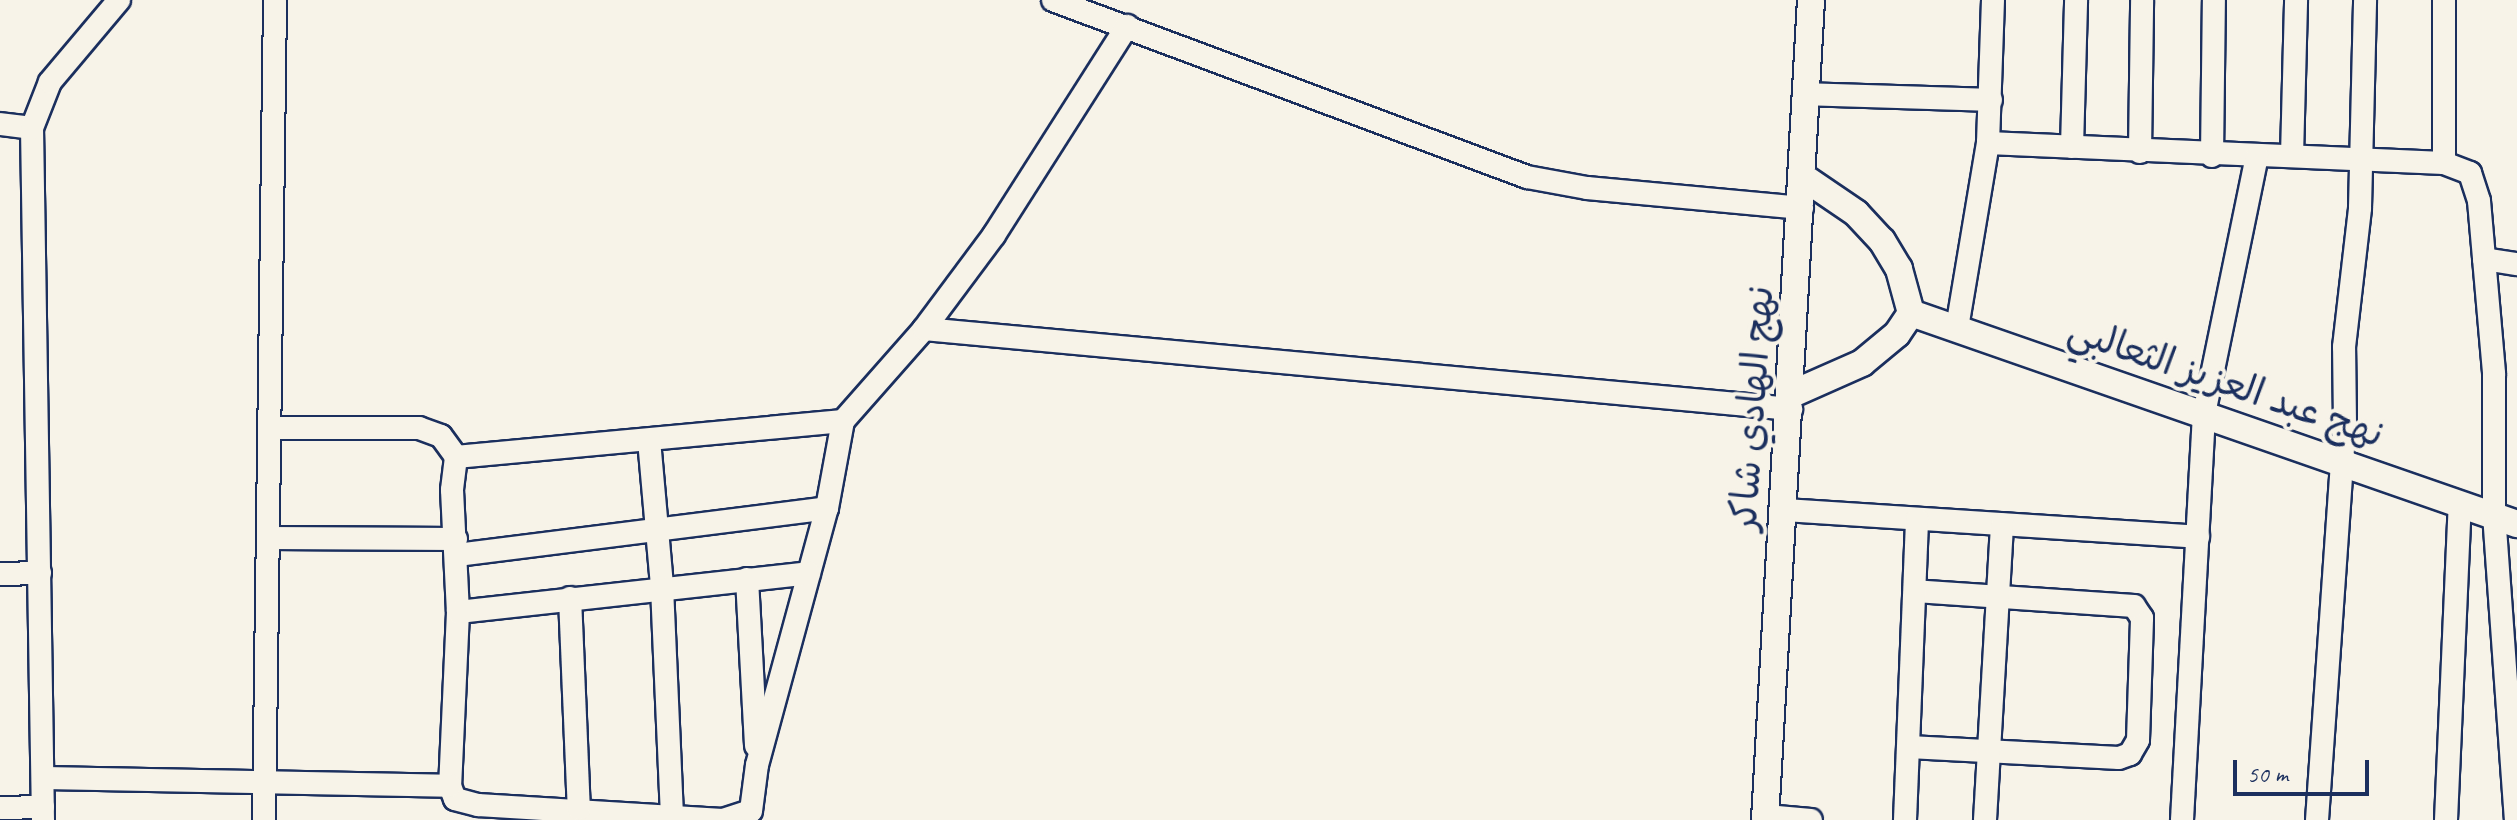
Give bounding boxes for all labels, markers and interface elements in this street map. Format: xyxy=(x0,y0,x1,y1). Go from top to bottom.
street label: نهج الهادي شاكر xyxy=(1721,284,1783,532)
street label: نهج عبد العزيز الثعالبي xyxy=(2062,307,2390,457)
scale bar xyxy=(2237,744,2373,794)
text: 50 m xyxy=(2247,759,2288,789)

